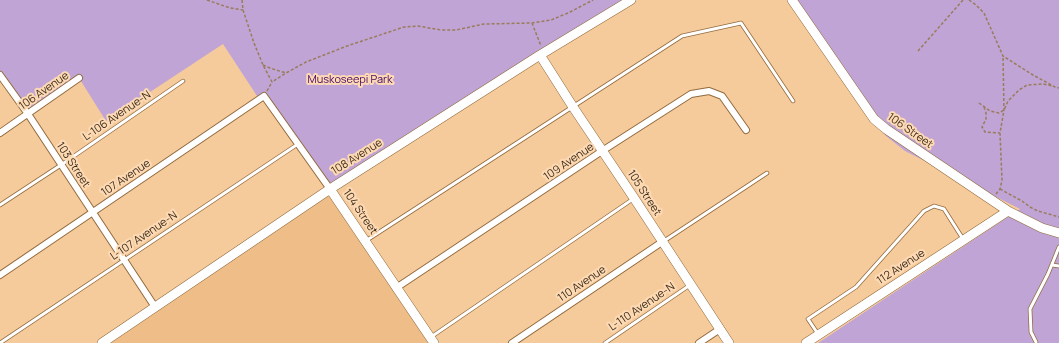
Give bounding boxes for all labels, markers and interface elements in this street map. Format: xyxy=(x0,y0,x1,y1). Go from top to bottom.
street label: 106 Avenue xyxy=(17,69,71,113)
park label: Muskoseepi Park xyxy=(307,73,393,87)
street label: L-106 Avenue-N xyxy=(80,88,154,144)
street label: 106 Street xyxy=(885,111,935,151)
street label: 108 Avenue xyxy=(329,136,385,178)
street label: 103 Street xyxy=(53,140,93,190)
street label: 109 Avenue xyxy=(541,140,597,184)
street label: 107 Avenue xyxy=(99,157,153,199)
street label: 105 Street xyxy=(624,168,664,218)
street label: 104 Street xyxy=(340,187,380,237)
street label: L-107 Avenue-N xyxy=(108,209,180,263)
street label: 112 Avenue xyxy=(874,247,928,287)
street label: 110 Avenue xyxy=(555,263,609,305)
street label: L-110 Avenue-N xyxy=(607,280,677,334)

